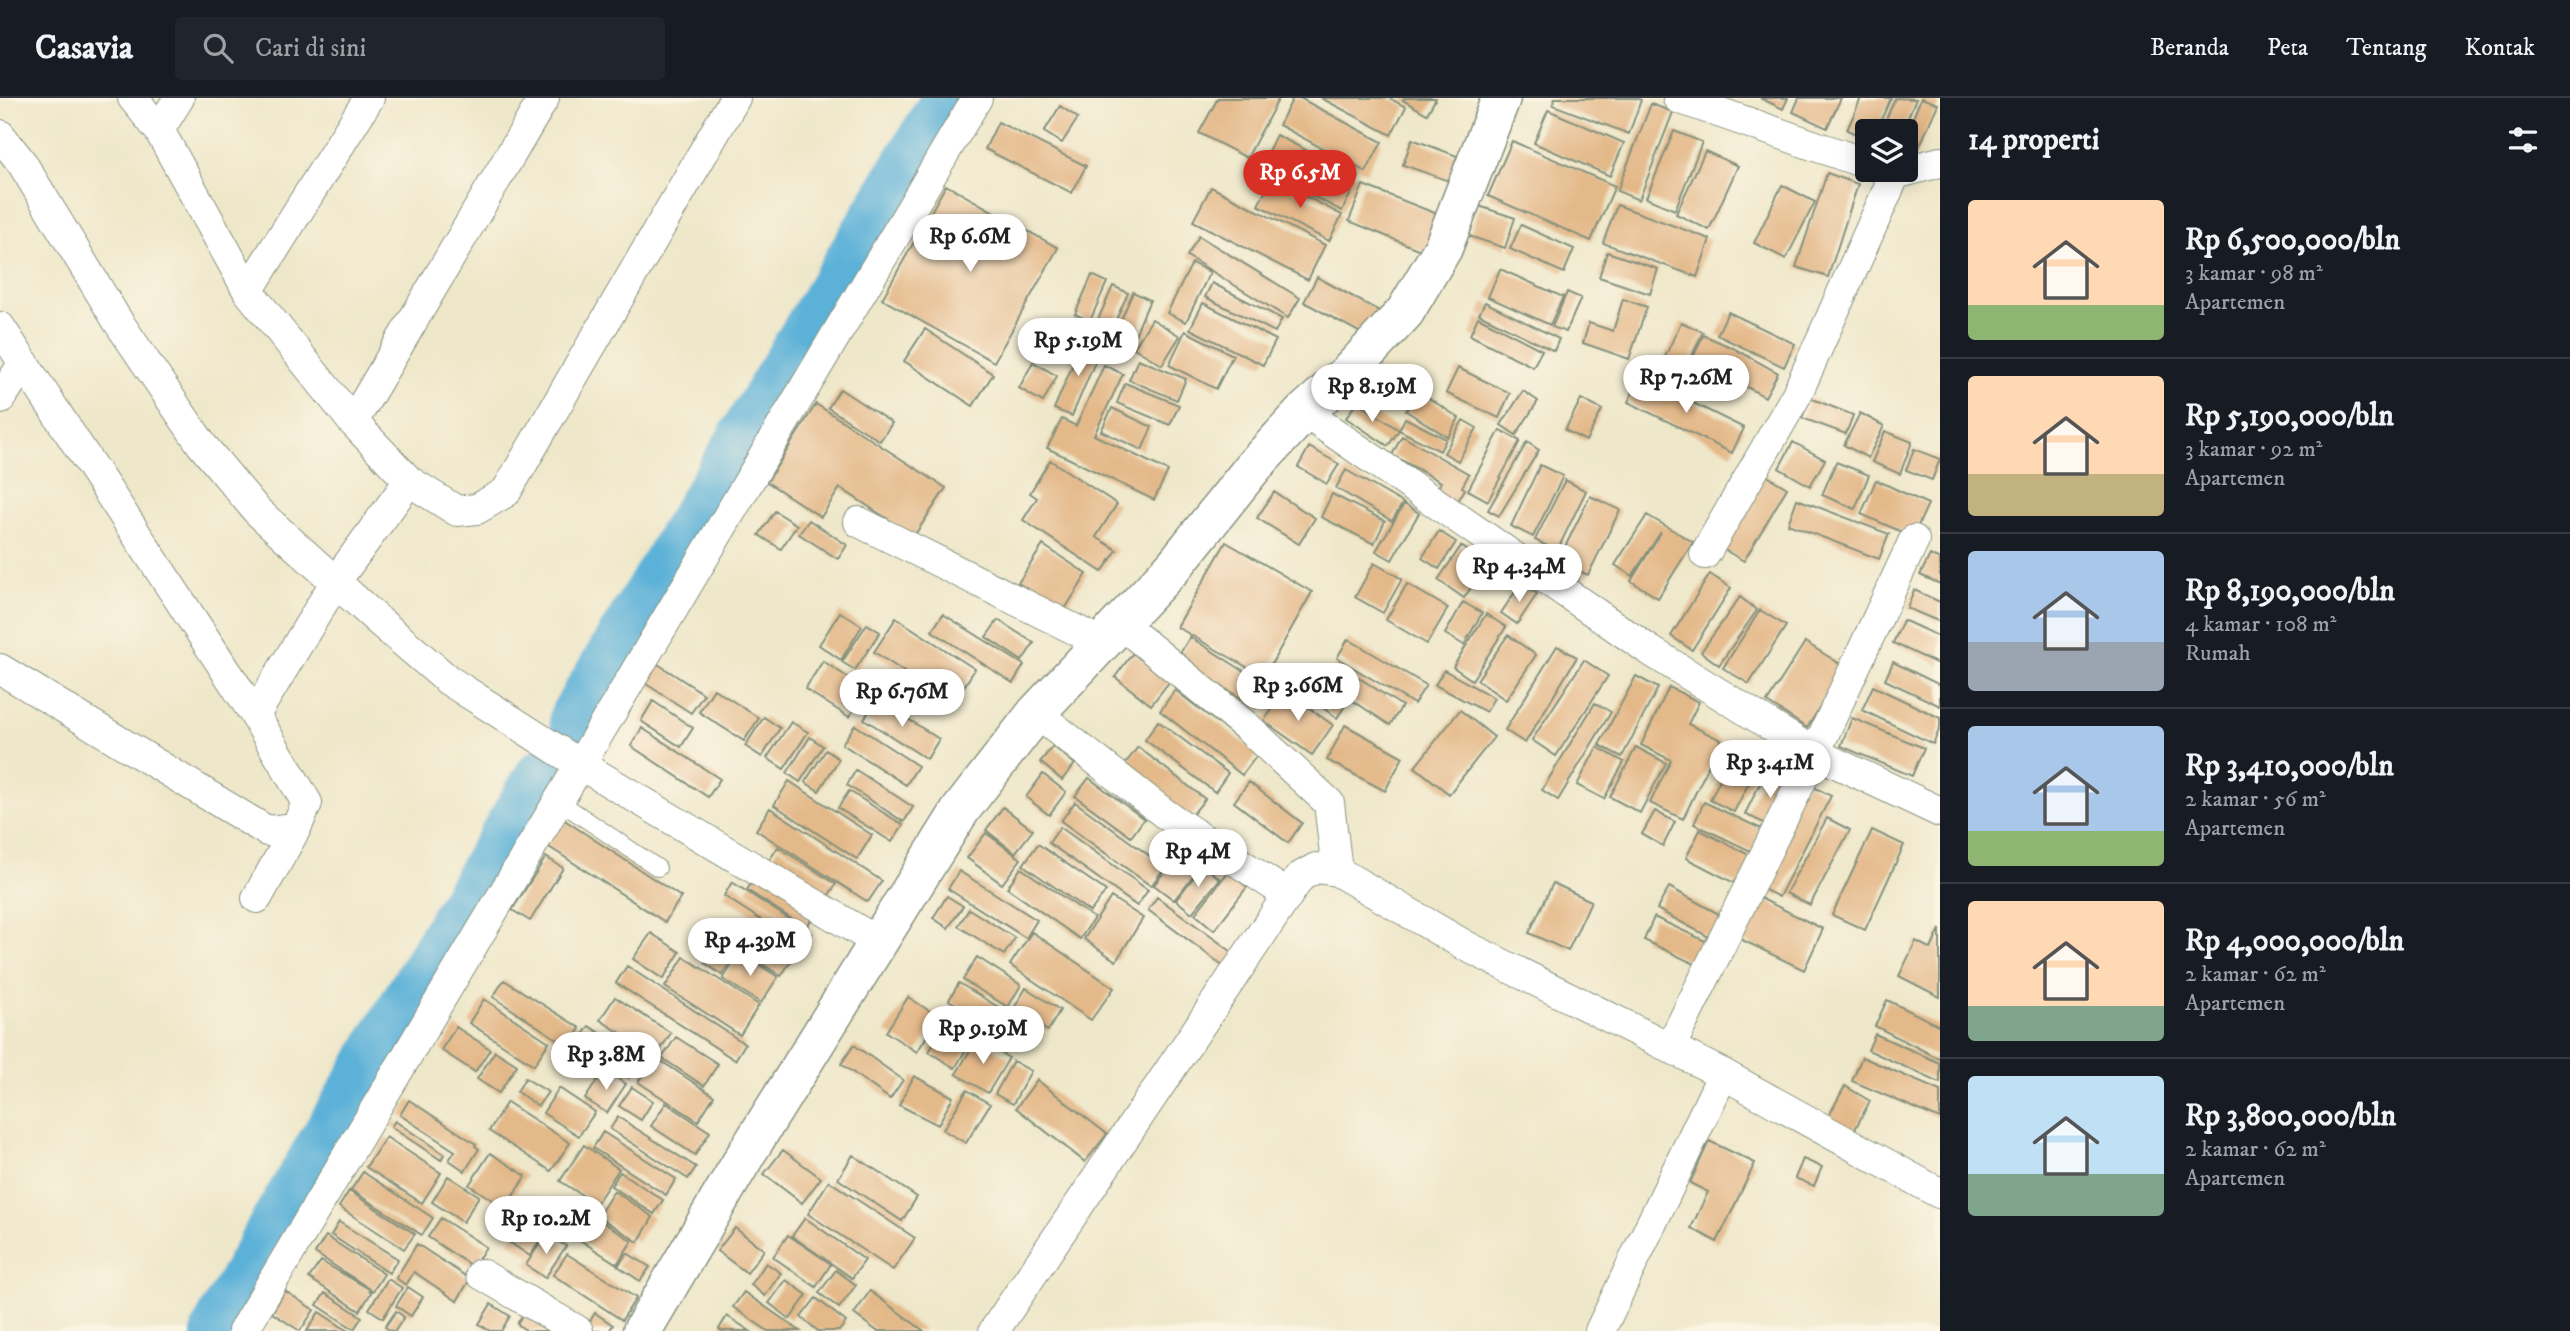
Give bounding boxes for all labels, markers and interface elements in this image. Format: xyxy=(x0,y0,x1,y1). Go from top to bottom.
search box xyxy=(175,17,665,80)
text: Casavia xyxy=(35,28,133,69)
icon: search xyxy=(199,29,237,67)
text: Cari di sini xyxy=(255,32,366,65)
text: Beranda xyxy=(2150,33,2229,63)
text: Peta xyxy=(2267,33,2308,63)
text: Tentang xyxy=(2346,33,2427,63)
text: Kontak xyxy=(2465,33,2535,63)
map controls xyxy=(1855,119,1918,182)
button: layers xyxy=(1855,119,1918,182)
icon: filters xyxy=(2504,121,2542,159)
text: 14 properti xyxy=(1968,122,2099,159)
pin: Rp 6.5M xyxy=(1235,150,1365,210)
text: Rp 6.5M xyxy=(1259,158,1341,187)
pin: Rp 6.6M xyxy=(905,214,1035,274)
text: Rp 6.6M xyxy=(929,222,1011,251)
text: Rp 6,500,000/bln xyxy=(2185,222,2400,259)
icon: home xyxy=(2024,228,2108,312)
text: 3 kamar · 98 m² xyxy=(2185,259,2323,288)
text: Apartemen xyxy=(2185,288,2285,317)
pin: Rp 5.19M xyxy=(1006,318,1150,378)
text: Rp 5.19M xyxy=(1034,326,1122,355)
pin: Rp 7.26M xyxy=(1614,356,1758,415)
text: Rp 7.26M xyxy=(1639,363,1733,392)
pin: Rp 8.19M xyxy=(1300,364,1444,424)
text: Rp 8.19M xyxy=(1327,372,1417,401)
text: Rp 5,190,000/bln xyxy=(2185,398,2394,435)
icon: home xyxy=(2024,404,2108,488)
text: 3 kamar · 92 m² xyxy=(2185,435,2322,464)
text: Apartemen xyxy=(2185,464,2285,493)
pin: Rp 4.34M xyxy=(1447,545,1591,604)
text: Rp 4.34M xyxy=(1472,552,1566,581)
text: Rp 8,190,000/bln xyxy=(2185,573,2395,610)
icon: home xyxy=(2024,579,2108,663)
text: 4 kamar · 108 m² xyxy=(2185,610,2337,639)
text: Rumah xyxy=(2185,639,2251,668)
pin: Rp 3.66M xyxy=(1226,664,1370,723)
pin: Rp 6.76M xyxy=(830,670,974,729)
text: Rp 3.66M xyxy=(1253,671,1343,700)
text: Rp 6.76M xyxy=(856,677,948,706)
pin: Rp 3.41M xyxy=(1698,740,1842,800)
text: Rp 3.41M xyxy=(1726,748,1814,777)
text: Rp 3,410,000/bln xyxy=(2185,748,2394,785)
icon: home xyxy=(2024,754,2108,838)
text: 2 kamar · 56 m² xyxy=(2185,785,2326,814)
text: Apartemen xyxy=(2185,814,2285,843)
pin: Rp 4M xyxy=(1149,830,1247,889)
text: Rp 4M xyxy=(1165,837,1231,866)
pin: Rp 4.39M xyxy=(678,918,822,978)
text: Rp 4,000,000/bln xyxy=(2185,923,2404,960)
text: Rp 4.39M xyxy=(704,926,796,955)
icon: home xyxy=(2024,929,2108,1013)
text: 2 kamar · 62 m² xyxy=(2185,960,2326,989)
text: Apartemen xyxy=(2185,989,2285,1018)
pin: Rp 9.19M xyxy=(911,1006,1055,1066)
text: Rp 9.19M xyxy=(938,1014,1028,1043)
pin: Rp 3.8M xyxy=(541,1032,671,1092)
text: Rp 3.8M xyxy=(567,1040,645,1069)
text: Rp 3,800,000/bln xyxy=(2185,1098,2396,1135)
icon: home xyxy=(2024,1104,2108,1188)
text: 2 kamar · 62 m² xyxy=(2185,1135,2326,1164)
text: Apartemen xyxy=(2185,1164,2285,1193)
pin: Rp 10.2M xyxy=(474,1196,618,1256)
text: Rp 10.2M xyxy=(501,1204,591,1233)

